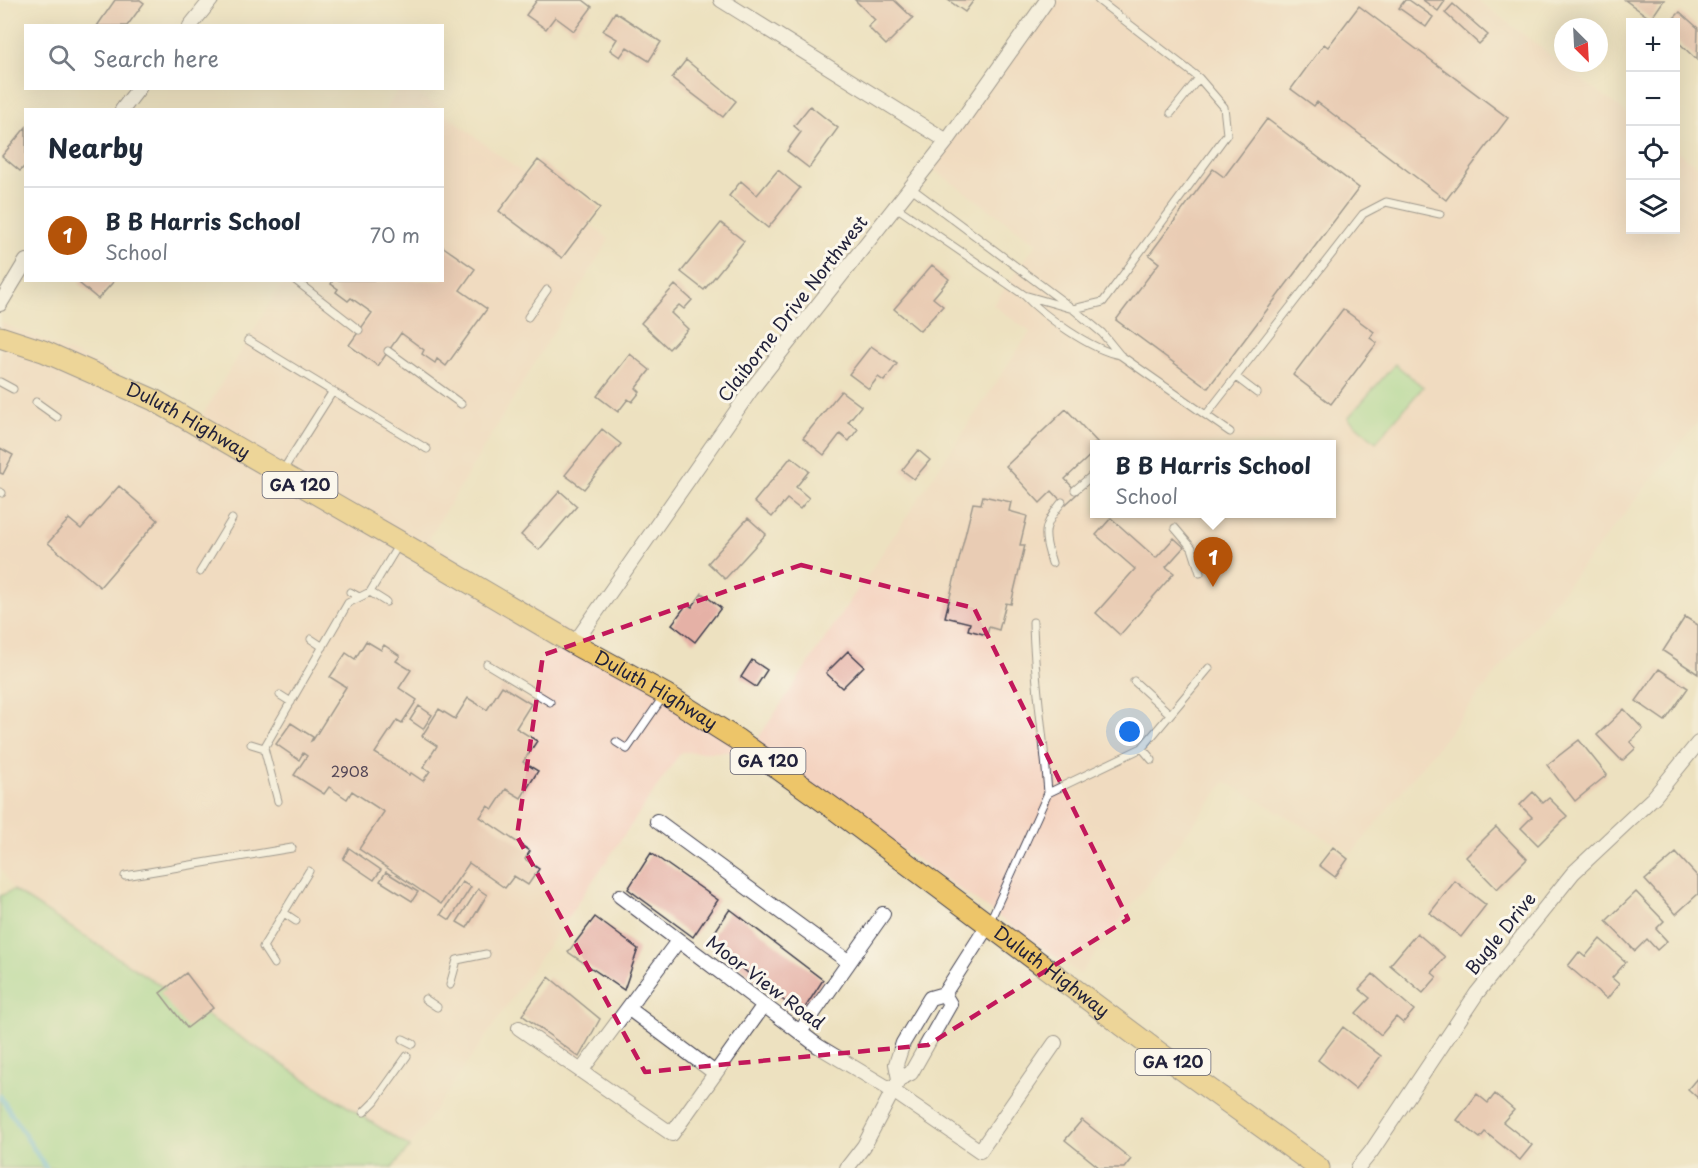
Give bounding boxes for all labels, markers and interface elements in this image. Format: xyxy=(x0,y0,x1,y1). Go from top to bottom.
north arrow xyxy=(1554,18,1608,72)
map controls xyxy=(1626,18,1680,234)
button: + xyxy=(1626,18,1680,72)
search box xyxy=(24,24,444,90)
icon: search xyxy=(45,41,78,74)
text: Search here xyxy=(93,41,219,74)
button: − xyxy=(1626,72,1680,126)
button: locate xyxy=(1626,126,1680,180)
text: Nearby xyxy=(48,128,143,167)
button: layers xyxy=(1626,180,1680,234)
text: B B Harris School xyxy=(105,204,301,237)
street label: Claiborne Drive Northwest xyxy=(710,209,873,407)
text: 1 xyxy=(63,220,72,250)
text: 70 m xyxy=(370,220,420,250)
text: School xyxy=(105,237,168,267)
street label: Duluth Highway xyxy=(122,374,256,465)
popup xyxy=(1090,440,1336,518)
text: B B Harris School xyxy=(1115,448,1311,481)
road number: GA 120 xyxy=(262,472,338,498)
text: School xyxy=(1115,481,1178,511)
pin: 1 xyxy=(1194,538,1232,587)
street label: Duluth Highway xyxy=(590,643,723,736)
your location xyxy=(1115,717,1144,746)
road number: GA 120 xyxy=(730,748,806,774)
house number: 2908 xyxy=(331,759,369,782)
street label: Bugle Drive xyxy=(1458,886,1542,980)
street label: Duluth Highway xyxy=(988,918,1116,1023)
street label: Moor View Road xyxy=(701,928,831,1035)
road number: GA 120 xyxy=(1136,1049,1210,1075)

